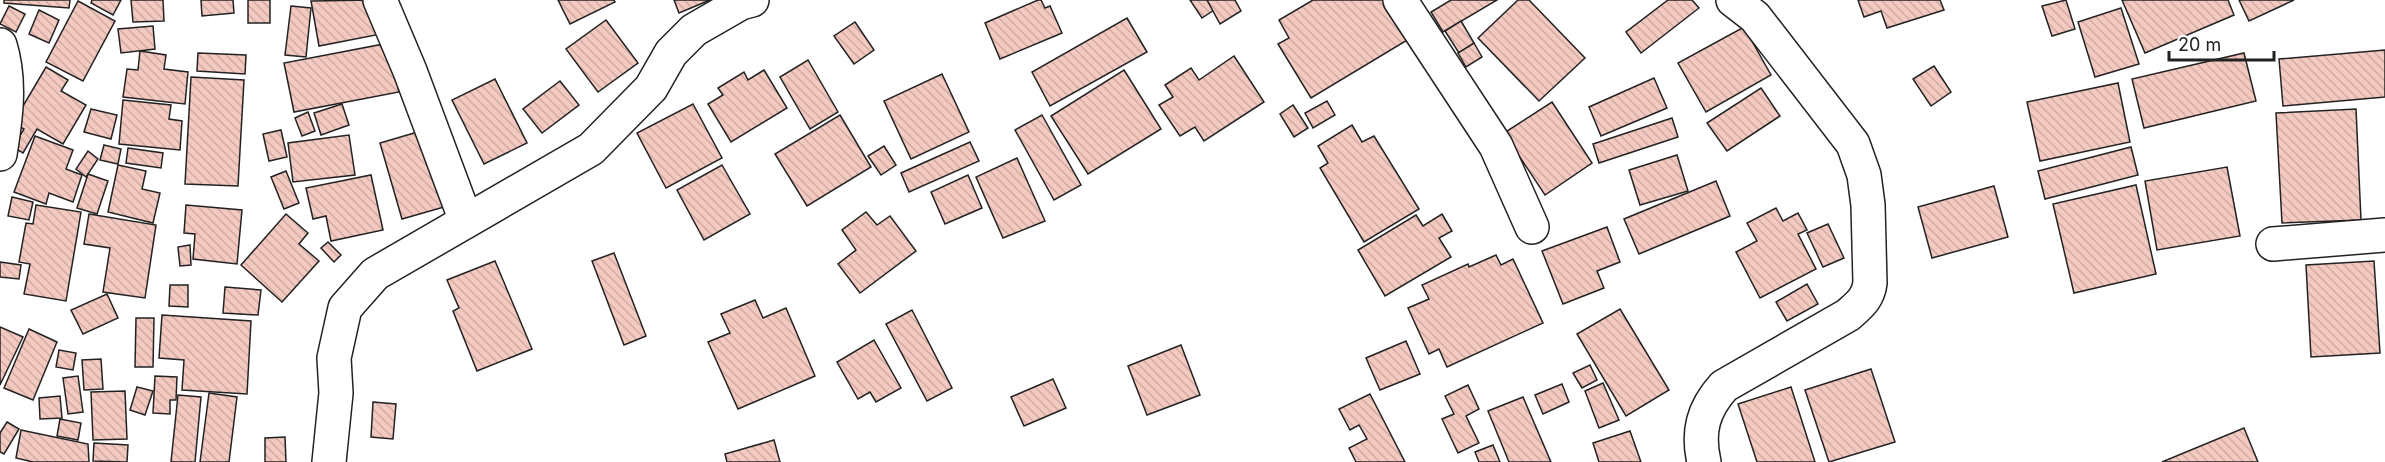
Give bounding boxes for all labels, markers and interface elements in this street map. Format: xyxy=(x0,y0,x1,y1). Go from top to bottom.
scale bar xyxy=(2169,24,2274,62)
text: 20 m xyxy=(2178,34,2221,55)

